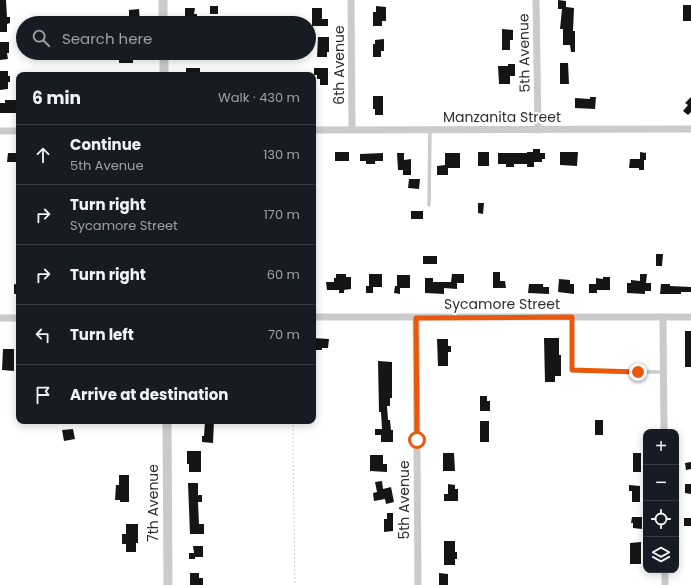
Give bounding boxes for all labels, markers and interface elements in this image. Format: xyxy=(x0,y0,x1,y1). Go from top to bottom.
street label: 5th Avenue xyxy=(513,13,535,93)
search box xyxy=(16,16,316,60)
street label: 6th Avenue xyxy=(329,25,349,105)
icon: search xyxy=(30,27,52,49)
text: Search here xyxy=(62,28,152,49)
text: 6 min xyxy=(32,86,81,110)
text: Walk · 430 m xyxy=(218,88,300,107)
street label: Manzanita Street xyxy=(443,107,561,127)
text: Continue xyxy=(70,134,141,155)
icon: ahead xyxy=(32,144,54,166)
text: 130 m xyxy=(263,145,300,164)
text: 5th Avenue xyxy=(70,156,144,175)
text: Turn right xyxy=(70,194,146,215)
icon: right xyxy=(32,204,54,226)
text: 170 m xyxy=(264,205,300,224)
text: Sycamore Street xyxy=(70,216,178,235)
icon: right xyxy=(32,264,54,286)
text: Turn right xyxy=(70,264,146,285)
text: 60 m xyxy=(267,265,300,284)
street label: Sycamore Street xyxy=(444,294,560,314)
icon: left xyxy=(32,324,54,346)
text: Turn left xyxy=(70,324,134,345)
text: 70 m xyxy=(268,325,300,344)
route end xyxy=(629,363,647,381)
icon: arrive xyxy=(32,384,54,406)
text: Arrive at destination xyxy=(70,384,228,405)
map controls xyxy=(643,429,679,573)
button: + xyxy=(643,429,679,465)
route start xyxy=(408,431,426,449)
street label: 5th Avenue xyxy=(394,460,414,540)
street label: 7th Avenue xyxy=(143,464,163,542)
button: − xyxy=(643,465,679,501)
button: locate xyxy=(643,501,679,537)
button: layers xyxy=(643,537,679,573)

